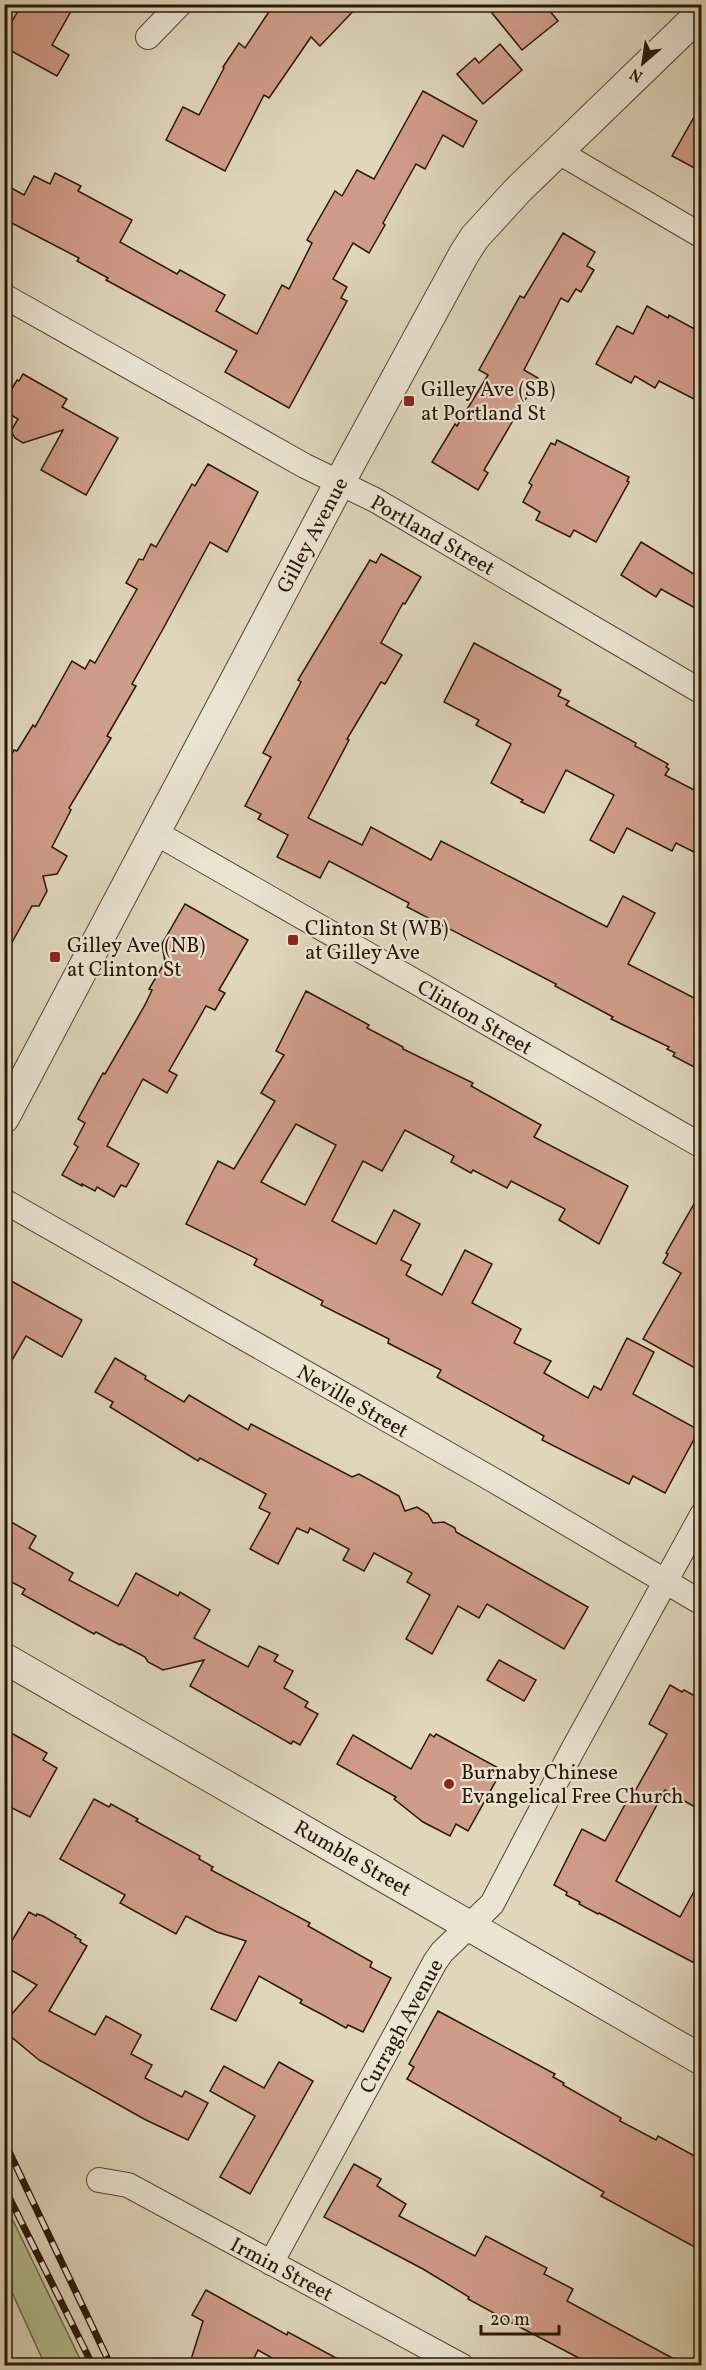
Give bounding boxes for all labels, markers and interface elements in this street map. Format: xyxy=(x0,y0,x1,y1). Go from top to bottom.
north arrow xyxy=(613,33,673,93)
text: N xyxy=(626,62,647,87)
place label: Gilley Ave (SB) at Portland St xyxy=(421,376,555,429)
marker: Gilley Ave (SB) at Portland St xyxy=(402,394,416,408)
street label: Gilley Avenue xyxy=(271,473,356,599)
street label: Portland Street xyxy=(365,489,500,584)
place label: Clinton St (WB) at Gilley Ave xyxy=(305,915,448,968)
place label: Gilley Ave (NB) at Clinton St xyxy=(67,932,205,985)
marker: Clinton St (WB) at Gilley Ave xyxy=(286,933,300,947)
marker: Gilley Ave (NB) at Clinton St xyxy=(48,950,62,964)
street label: Clinton Street xyxy=(411,973,537,1063)
street label: Neville Street xyxy=(291,1359,413,1446)
place label: Burnaby Chinese Evangelical Free Church xyxy=(461,1759,684,1812)
marker: Burnaby Chinese Evangelical Free Church xyxy=(442,1777,456,1791)
street label: Rumble Street xyxy=(288,1814,416,1905)
street label: Curragh Avenue xyxy=(353,1954,451,2099)
street label: Irmin Street xyxy=(225,2231,338,2310)
scale bar xyxy=(481,2298,559,2336)
text: 20 m xyxy=(490,2308,530,2333)

